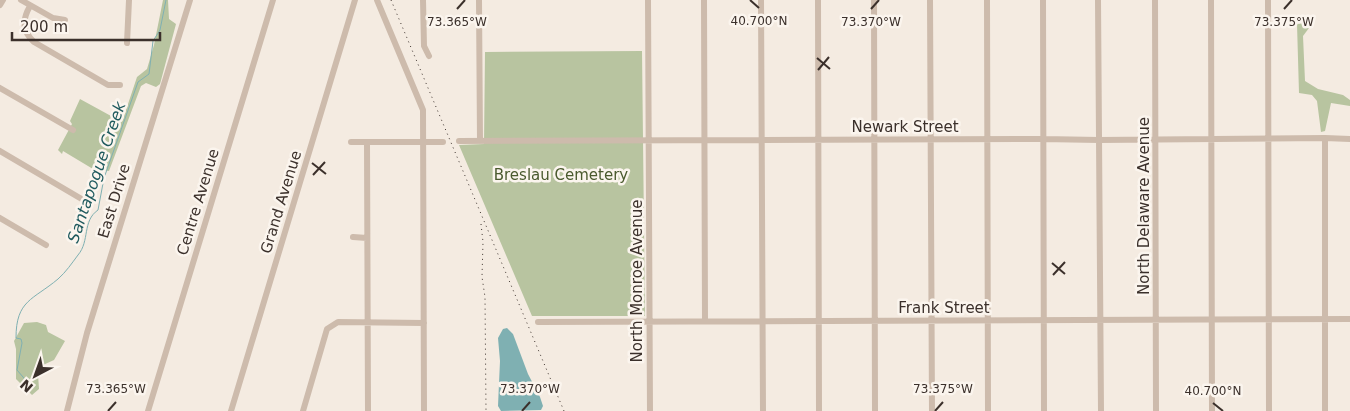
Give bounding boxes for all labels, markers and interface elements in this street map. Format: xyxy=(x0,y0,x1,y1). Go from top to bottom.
scale bar xyxy=(12,10,160,42)
text: 40.700°N xyxy=(731,14,787,28)
text: 73.365°W xyxy=(427,15,487,29)
text: 73.370°W xyxy=(841,15,901,29)
text: 73.375°W xyxy=(1254,15,1314,29)
text: 200 m xyxy=(20,18,68,36)
water label: Santapogue Creek xyxy=(63,98,130,245)
street label: North Delaware Avenue xyxy=(1135,117,1153,295)
street label: Newark Street xyxy=(851,118,959,136)
street label: Centre Avenue xyxy=(173,146,223,258)
street label: Grand Avenue xyxy=(257,148,305,256)
street label: East Drive xyxy=(94,161,134,241)
park label: Breslau Cemetery xyxy=(494,166,628,184)
street label: North Monroe Avenue xyxy=(628,199,646,363)
street label: Frank Street xyxy=(898,299,990,317)
north arrow xyxy=(10,351,60,401)
text: N xyxy=(17,376,36,396)
text: 73.365°W xyxy=(86,382,146,396)
text: 73.370°W xyxy=(500,382,560,396)
text: 73.375°W xyxy=(913,382,973,396)
text: 40.700°N xyxy=(1185,384,1241,398)

